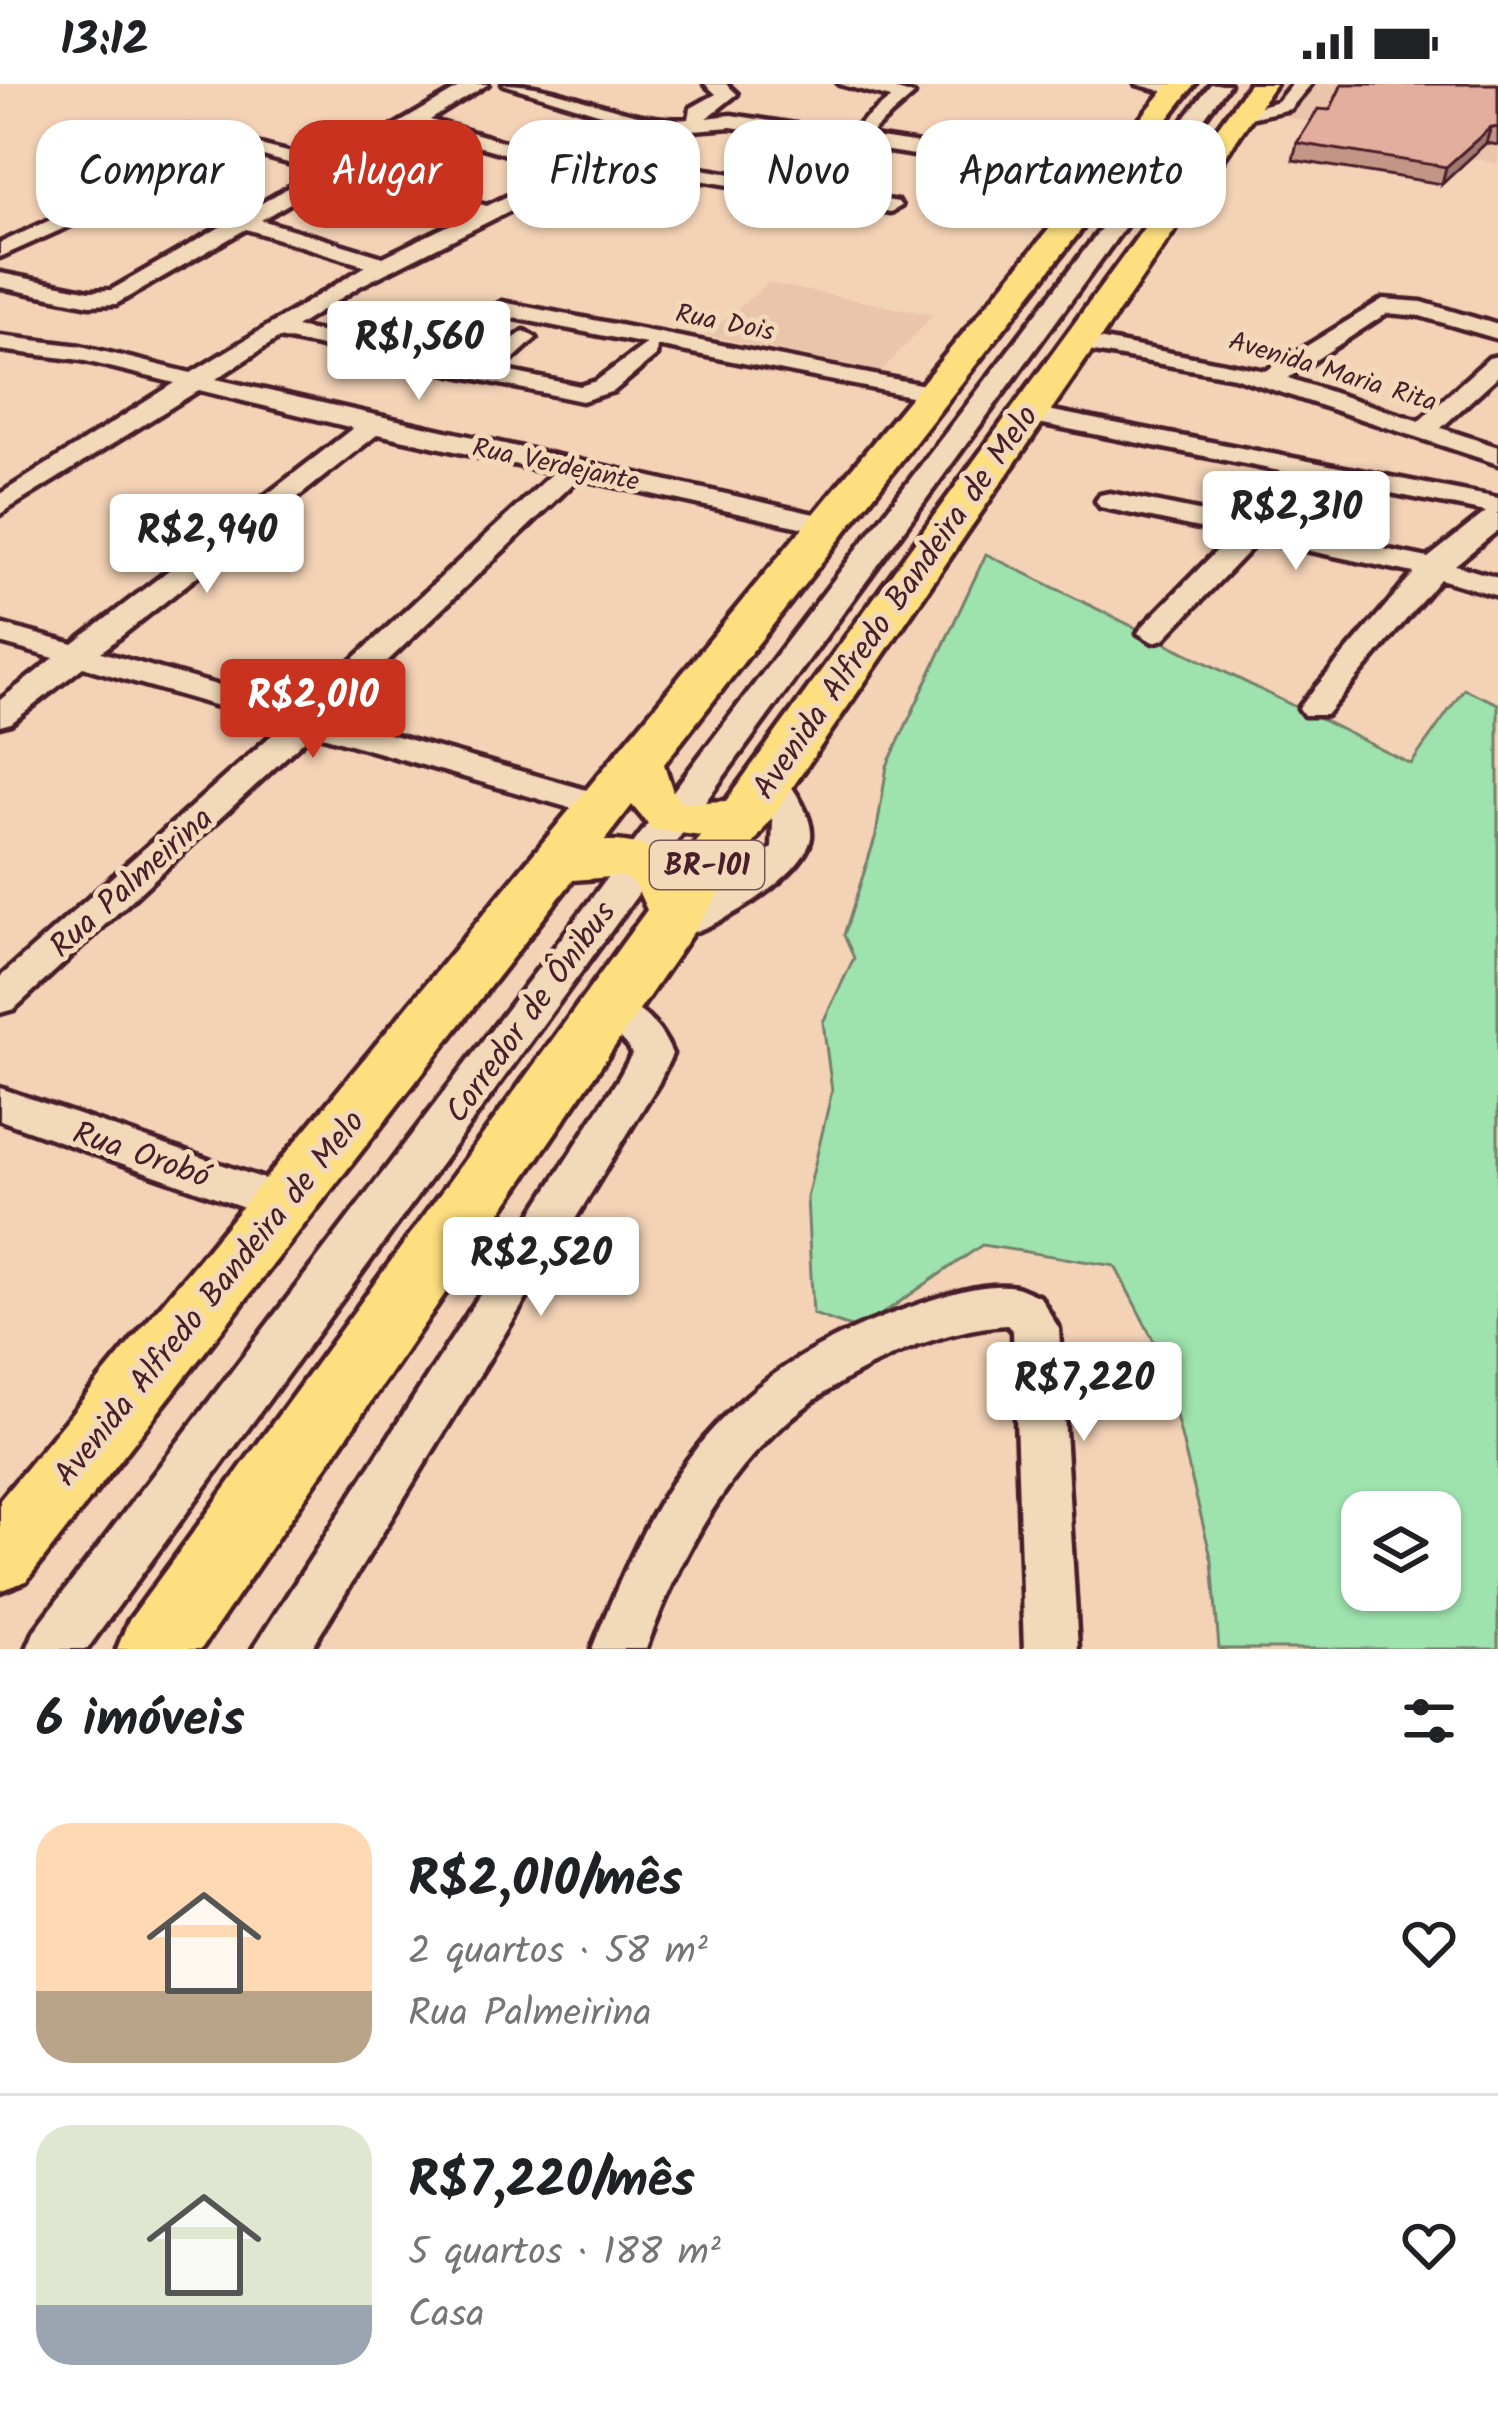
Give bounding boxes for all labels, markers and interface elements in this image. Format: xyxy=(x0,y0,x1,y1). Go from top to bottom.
text: 13:12 xyxy=(60,6,149,78)
chip: Comprar xyxy=(36,120,265,228)
chip: Alugar xyxy=(289,120,483,228)
chip: Filtros xyxy=(507,120,700,228)
chip: Novo xyxy=(724,120,892,228)
chip: Apartamento xyxy=(916,120,1226,228)
street label: Rua Dois xyxy=(672,293,778,354)
pin: R$1,560 xyxy=(308,301,530,403)
text: R$1,560 xyxy=(354,309,484,371)
street label: Avenida Maria Rita xyxy=(1223,320,1442,425)
street label: Avenida Alfredo Bandeira de Melo xyxy=(740,395,1054,811)
street label: Rua Verdejante xyxy=(468,427,643,504)
pin: R$2,310 xyxy=(1185,471,1407,573)
text: R$2,310 xyxy=(1230,479,1362,541)
pin: R$2,940 xyxy=(96,494,318,596)
text: R$2,940 xyxy=(137,502,277,564)
pin: R$2,010 xyxy=(202,659,424,761)
text: R$2,010 xyxy=(247,667,379,729)
street label: Rua Palmeirina xyxy=(38,795,227,972)
road number: BR-101 xyxy=(650,841,764,889)
street label: Corredor de Ônibus xyxy=(433,891,631,1136)
street label: Avenida Alfredo Bandeira de Melo xyxy=(42,1099,380,1499)
street label: Rua Orobó xyxy=(65,1108,219,1205)
pin: R$2,520 xyxy=(430,1217,652,1319)
text: R$2,520 xyxy=(470,1225,612,1287)
pin: R$7,220 xyxy=(973,1342,1195,1444)
text: R$7,220 xyxy=(1014,1350,1154,1412)
map controls xyxy=(1341,1491,1461,1611)
button: layers xyxy=(1341,1491,1461,1611)
text: 6 imóveis xyxy=(36,1681,245,1762)
icon: filters xyxy=(1396,1688,1462,1754)
text: R$2,010/mês xyxy=(408,1841,683,1922)
icon: home xyxy=(132,1871,276,2015)
icon: heart xyxy=(1396,1910,1462,1976)
text: 2 quartos · 58 m² xyxy=(408,1922,708,1984)
text: Rua Palmeirina xyxy=(408,1984,652,2046)
text: R$7,220/mês xyxy=(408,2142,695,2223)
icon: home xyxy=(132,2173,276,2317)
icon: heart xyxy=(1396,2212,1462,2278)
text: 5 quartos · 188 m² xyxy=(408,2223,721,2285)
text: Casa xyxy=(408,2285,485,2347)

